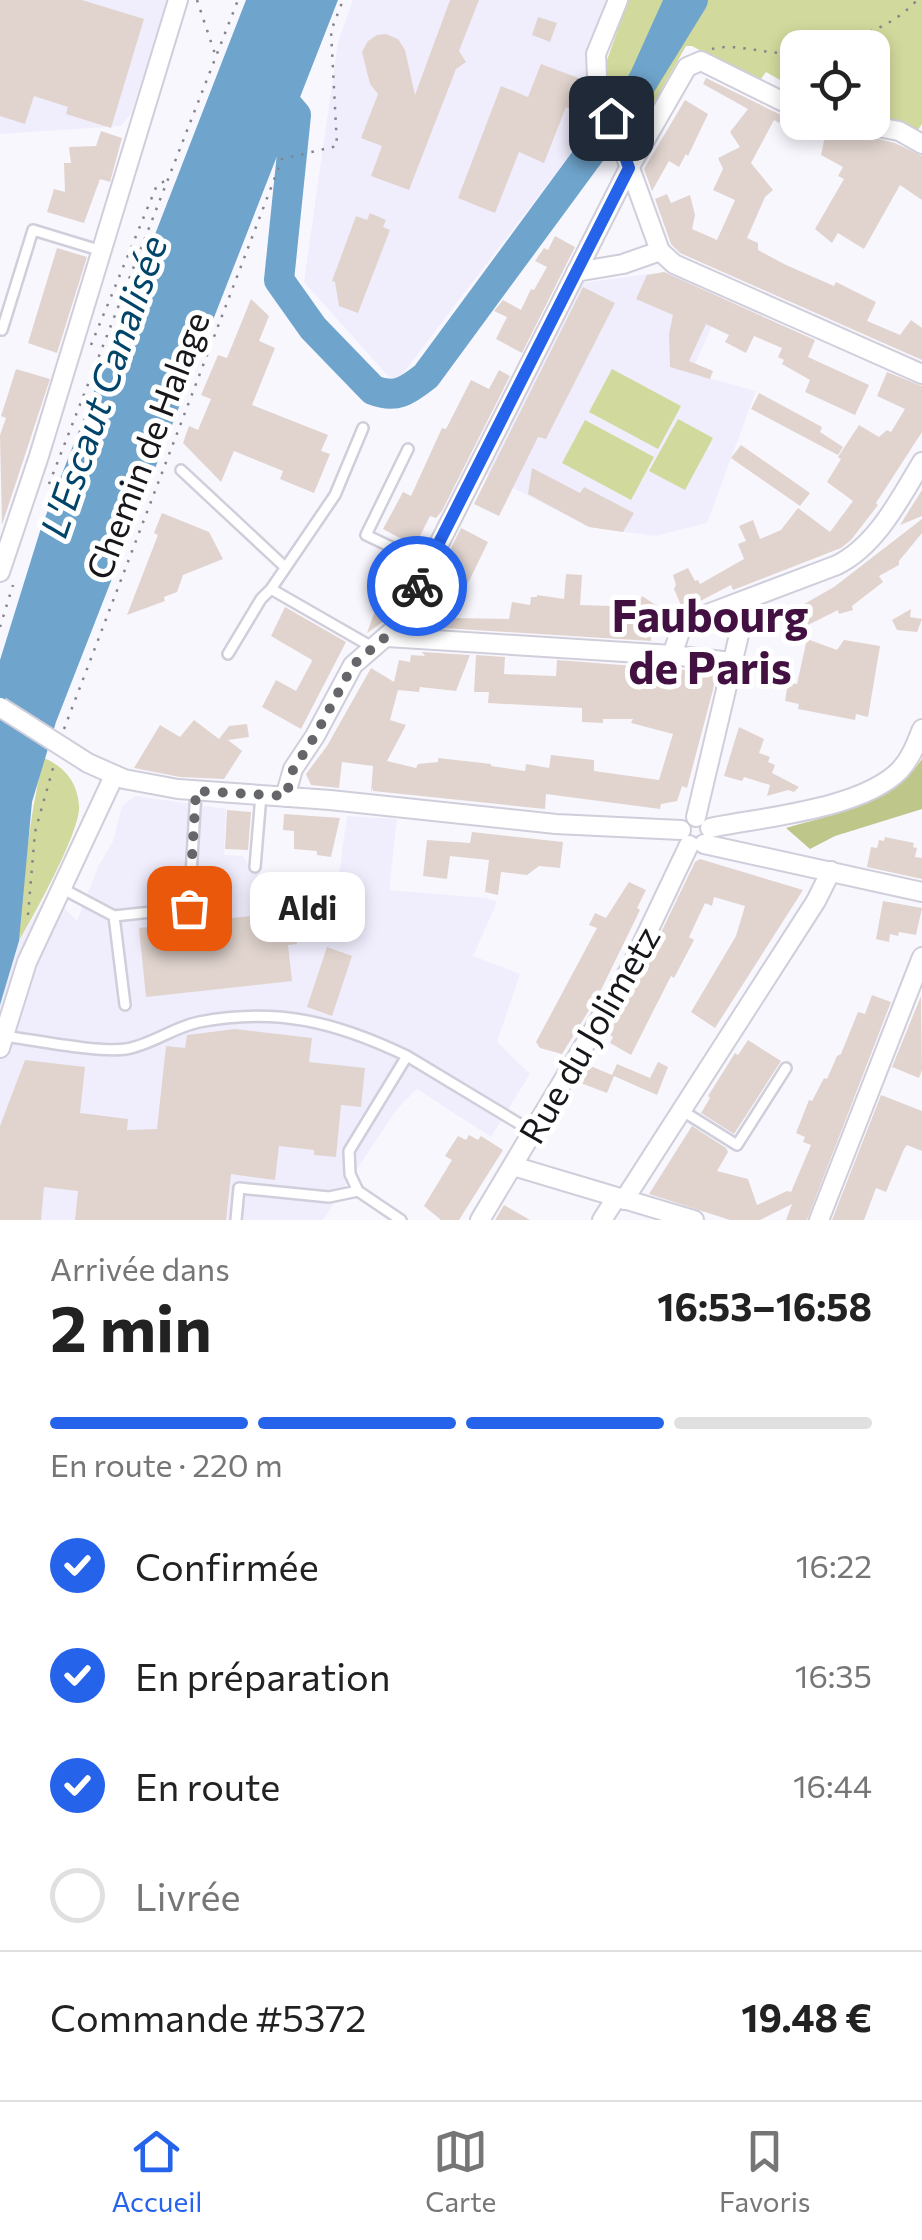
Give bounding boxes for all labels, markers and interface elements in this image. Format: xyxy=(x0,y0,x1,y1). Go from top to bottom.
map controls xyxy=(780,30,890,140)
button: locate xyxy=(780,30,890,140)
pin xyxy=(569,76,654,161)
icon: home xyxy=(584,91,639,146)
water label: L'Escaut Canalisée xyxy=(28,229,176,543)
street label: Chemin de Halage xyxy=(75,305,217,585)
courier xyxy=(367,536,467,636)
icon: bike xyxy=(390,559,445,614)
district label: Faubourg de Paris xyxy=(612,586,808,693)
pin xyxy=(147,866,232,951)
callout: Aldi xyxy=(249,873,364,943)
icon: bag xyxy=(162,881,217,936)
text: Aldi xyxy=(278,887,337,927)
street label: Rue du Jolimetz xyxy=(508,918,668,1150)
text: Arrivée dans xyxy=(50,1248,230,1288)
text: 16:53–16:58 xyxy=(657,1282,872,1329)
text: 2 min xyxy=(50,1286,212,1365)
text: En route · 220 m xyxy=(50,1444,283,1484)
icon: check xyxy=(50,1538,105,1593)
text: Confirmée xyxy=(135,1542,319,1589)
text: 16:22 xyxy=(796,1545,872,1585)
icon: check xyxy=(50,1648,105,1703)
text: En préparation xyxy=(135,1652,391,1699)
text: 16:35 xyxy=(795,1655,872,1695)
icon: check xyxy=(50,1758,105,1813)
text: En route xyxy=(135,1762,280,1809)
text: 16:44 xyxy=(793,1765,872,1805)
text: Livrée xyxy=(135,1872,241,1919)
text: Commande #5372 xyxy=(50,1993,366,2040)
text: 19.48 € xyxy=(741,1993,872,2040)
tab: Accueil xyxy=(111,2124,202,2218)
tab: Carte xyxy=(425,2124,496,2218)
tab: Favoris xyxy=(719,2124,811,2218)

